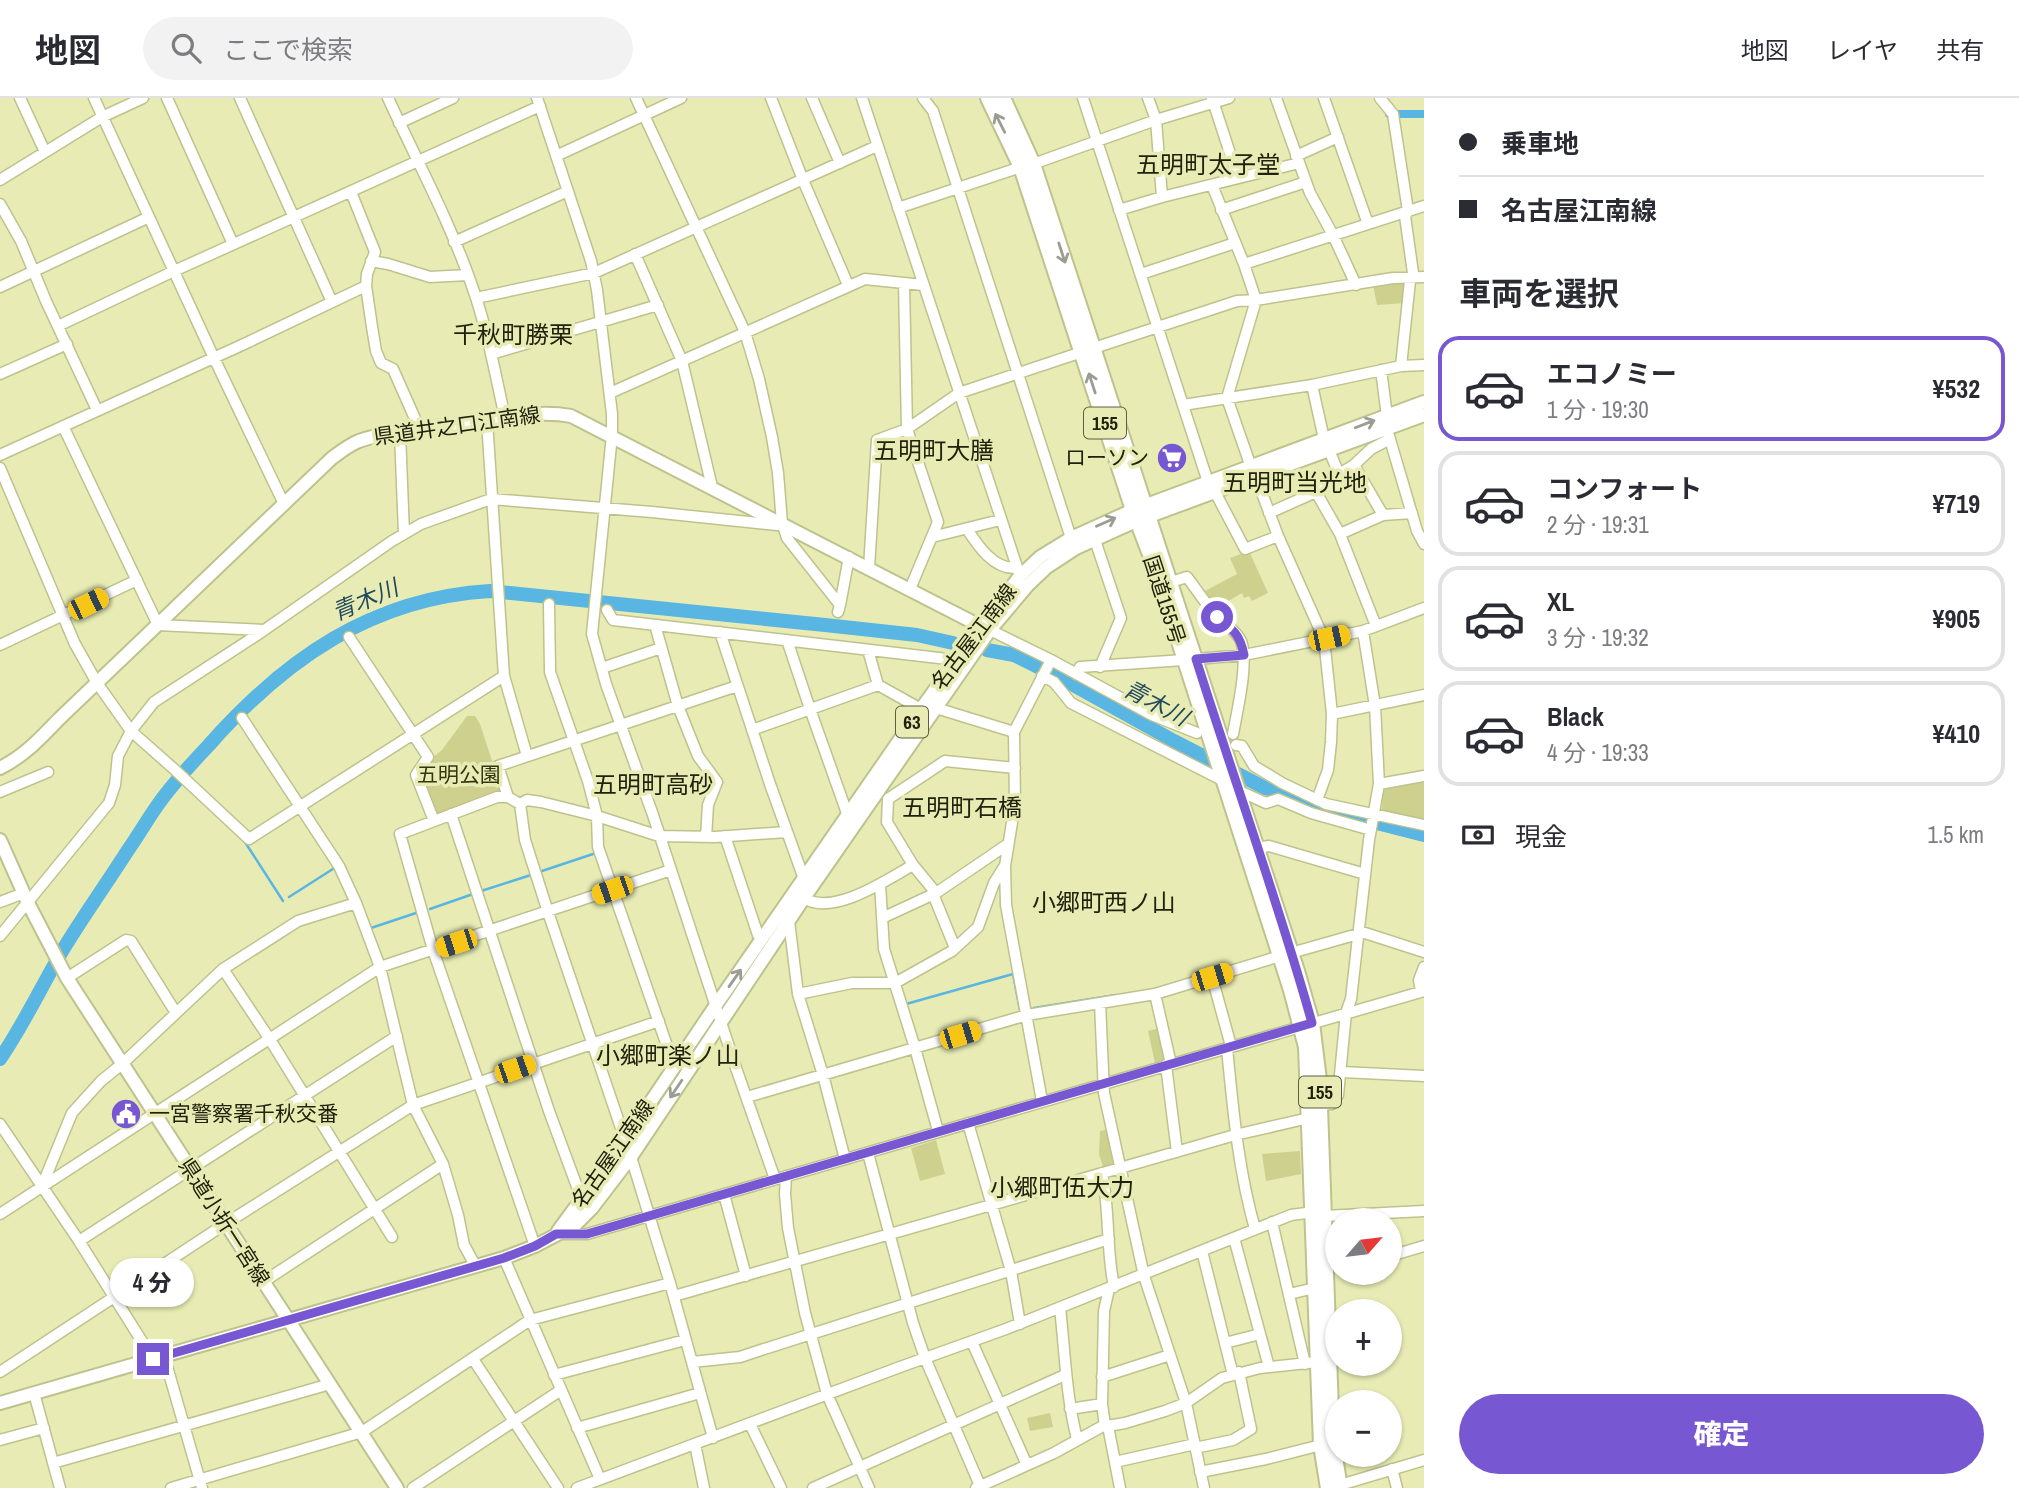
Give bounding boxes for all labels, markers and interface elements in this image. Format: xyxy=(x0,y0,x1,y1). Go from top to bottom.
search box xyxy=(143,17,633,80)
text: 地図 xyxy=(35,28,101,72)
icon: search xyxy=(167,29,205,67)
text: ここで検索 xyxy=(223,32,353,67)
text: 地図 xyxy=(1741,34,1789,66)
text: レイヤ xyxy=(1827,34,1898,66)
text: 共有 xyxy=(1936,34,1984,66)
one-way arrow xyxy=(993,113,1007,134)
text: 乗車地 xyxy=(1501,126,1579,161)
district label: 五明町太子堂 xyxy=(1136,148,1280,180)
text: 名古屋江南線 xyxy=(1501,193,1657,228)
one-way arrow xyxy=(1057,242,1070,264)
text: 車両を選択 xyxy=(1459,272,1619,315)
district label: 千秋町勝栗 xyxy=(453,318,573,350)
text: エコノミー xyxy=(1547,356,1677,391)
icon: car xyxy=(1463,357,1526,420)
text: ¥532 xyxy=(1933,371,1980,406)
one-way arrow xyxy=(1085,373,1098,395)
text: 1 分 · 19:30 xyxy=(1547,394,1649,425)
street label: 県道井之口江南線 xyxy=(372,399,542,452)
road number: 155 xyxy=(1084,408,1126,438)
one-way arrow xyxy=(1353,417,1375,429)
district label: 五明町大膳 xyxy=(874,434,994,466)
supermarket icon: ローソン xyxy=(1155,441,1189,475)
place label: ローソン xyxy=(1065,443,1149,472)
district label: 五明町当光地 xyxy=(1223,466,1367,498)
text: コンフォート xyxy=(1547,471,1702,506)
icon: car xyxy=(1463,472,1526,535)
text: ¥719 xyxy=(1933,486,1980,521)
text: 2 分 · 19:31 xyxy=(1547,509,1649,540)
one-way arrow xyxy=(1095,515,1116,528)
street label: 国道155号 xyxy=(1137,552,1192,648)
water label: 青木川 xyxy=(327,571,405,627)
street label: 名古屋江南線 xyxy=(924,578,1023,696)
text: XL xyxy=(1547,584,1574,619)
car xyxy=(65,585,112,623)
icon: car xyxy=(1463,587,1526,650)
route start xyxy=(1201,601,1233,633)
text: ¥905 xyxy=(1933,601,1980,636)
text: 3 分 · 19:32 xyxy=(1547,622,1649,653)
car xyxy=(1307,623,1352,653)
water label: 青木川 xyxy=(1118,673,1197,734)
text: Black xyxy=(1547,699,1604,734)
icon: car xyxy=(1463,702,1526,765)
road number: 63 xyxy=(896,706,928,737)
text: ¥410 xyxy=(1933,716,1980,751)
text: 4 分 · 19:33 xyxy=(1547,737,1649,768)
park label: 五明公園 xyxy=(417,760,501,789)
district label: 五明町高砂 xyxy=(593,768,713,800)
district label: 五明町石橋 xyxy=(902,791,1022,823)
icon: cash xyxy=(1459,816,1497,854)
text: 現金 xyxy=(1515,819,1567,854)
text: 1.5 km xyxy=(1927,819,1984,850)
car xyxy=(589,873,636,907)
district label: 小郷町西ノ山 xyxy=(1032,886,1176,918)
car xyxy=(433,927,480,959)
car xyxy=(1189,961,1236,993)
one-way arrow xyxy=(728,969,742,988)
car xyxy=(937,1019,984,1051)
district label: 小郷町楽ノ山 xyxy=(596,1039,740,1071)
car xyxy=(492,1052,539,1086)
road number: 155 xyxy=(1299,1076,1341,1108)
one-way arrow xyxy=(669,1079,684,1098)
street label: 名古屋江南線 xyxy=(565,1094,661,1214)
public building icon: 一宮警察署千秋交番 xyxy=(109,1097,143,1131)
place label: 一宮警察署千秋交番 xyxy=(149,1099,338,1128)
street label: 県道小折一宮線 xyxy=(172,1152,277,1291)
district label: 小郷町伍大力 xyxy=(990,1171,1134,1203)
north arrow xyxy=(1325,1208,1402,1284)
map controls xyxy=(1325,1208,1402,1467)
callout: 4 分 xyxy=(111,1258,195,1306)
text: 4 分 xyxy=(133,1267,171,1298)
button: + xyxy=(1325,1299,1402,1376)
route end xyxy=(137,1343,169,1375)
button: − xyxy=(1325,1390,1402,1467)
button: 確定 xyxy=(1459,1394,1984,1474)

